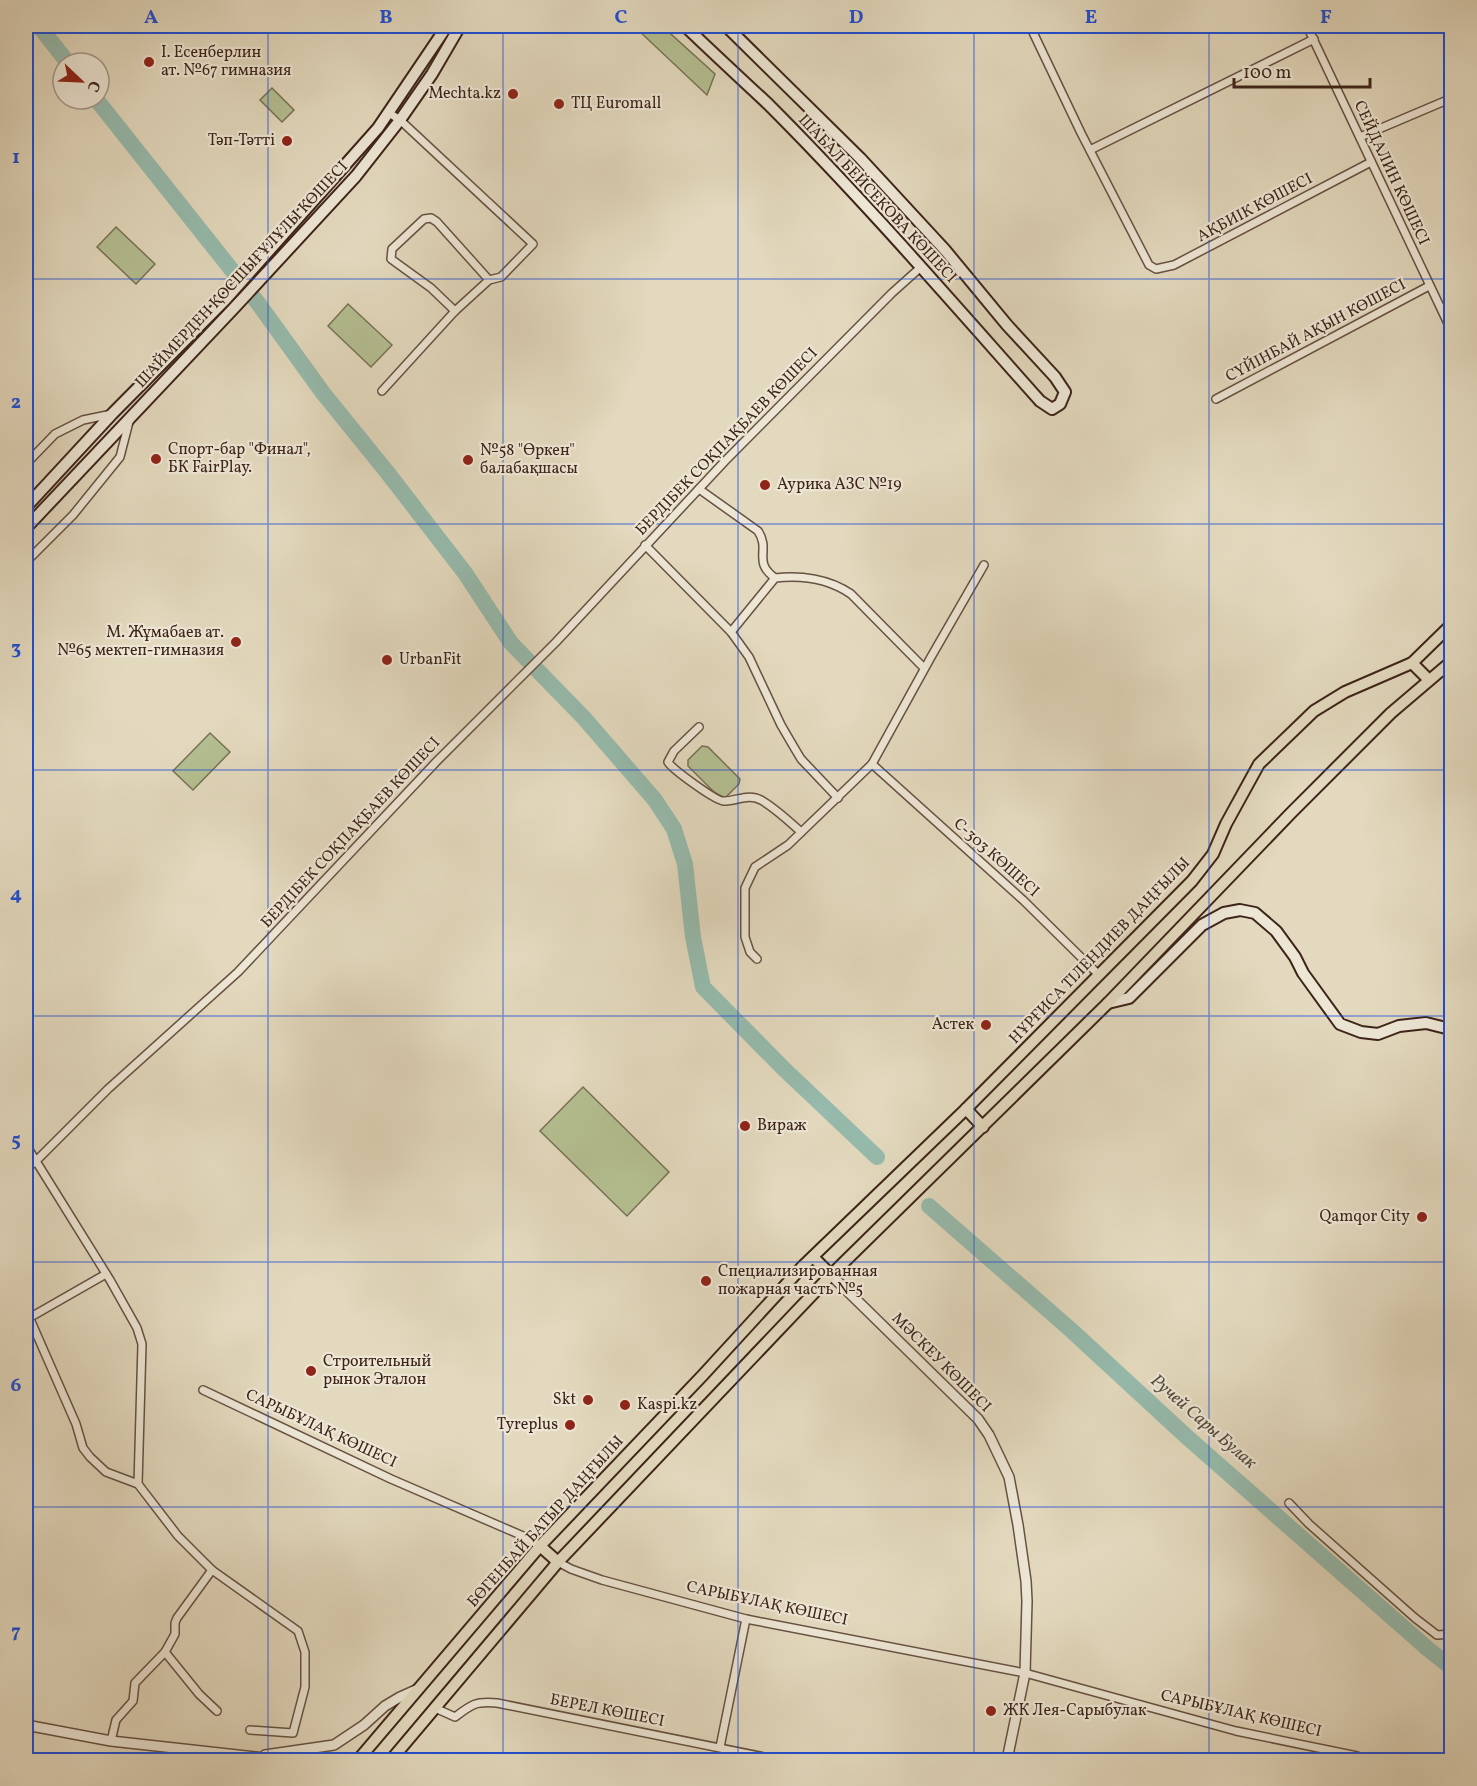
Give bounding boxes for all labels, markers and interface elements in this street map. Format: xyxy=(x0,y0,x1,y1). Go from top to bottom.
text: A xyxy=(144,4,158,32)
text: B xyxy=(379,4,393,32)
text: C xyxy=(615,4,628,32)
text: D xyxy=(849,4,863,32)
text: E xyxy=(1085,4,1097,32)
text: F xyxy=(1320,4,1332,32)
place label: І. Есенберлин ат. №67 гимназия xyxy=(161,42,291,82)
north arrow xyxy=(51,51,111,111)
scale bar xyxy=(1234,51,1370,89)
marker: І. Есенберлин ат. №67 гимназия xyxy=(142,55,156,69)
text: 100 m xyxy=(1243,61,1292,86)
text: С xyxy=(81,77,105,95)
place label: Mechta.kz xyxy=(428,83,501,105)
marker: Mechta.kz xyxy=(506,87,520,101)
place label: ТЦ Euromall xyxy=(571,93,662,115)
marker: ТЦ Euromall xyxy=(552,97,566,111)
street label: СЕЙДАЛИН КӨШЕСІ xyxy=(1348,97,1434,249)
street label: ШАБАЛ БЕЙСЕКОВА КӨШЕСІ xyxy=(793,110,961,288)
place label: Тәп-Тәтті xyxy=(208,130,275,152)
marker: Тәп-Тәтті xyxy=(280,134,294,148)
text: 1 xyxy=(12,144,20,172)
street label: ШАЙМЕРДЕН ҚОСШЫҒҰЛҰЛЫ КӨШЕСІ xyxy=(131,157,353,393)
street label: АҚБИІК КӨШЕСІ xyxy=(1193,168,1317,248)
street label: СҮЙІНБАЙ АҚЫН КӨШЕСІ xyxy=(1222,274,1410,388)
street label: БЕРДІБЕК СОҚПАҚБАЕВ КӨШЕСІ xyxy=(631,343,823,541)
text: 2 xyxy=(11,389,21,417)
place label: Спорт-бар "Финал", БК FairPlay. xyxy=(168,439,311,479)
place label: №58 "Өркен" балабақшасы xyxy=(480,440,578,480)
marker: Спорт-бар "Финал", БК FairPlay. xyxy=(149,452,163,466)
marker: №58 "Өркен" балабақшасы xyxy=(461,453,475,467)
place label: Аурика АЗС №19 xyxy=(777,474,901,496)
marker: Аурика АЗС №19 xyxy=(758,478,772,492)
place label: М. Жұмабаев ат. №65 мектеп-гимназия xyxy=(57,622,224,662)
text: 3 xyxy=(11,635,21,663)
marker: М. Жұмабаев ат. №65 мектеп-гимназия xyxy=(229,635,243,649)
place label: UrbanFit xyxy=(399,649,462,671)
marker: UrbanFit xyxy=(380,653,394,667)
street label: БЕРДІБЕК СОҚПАҚБАЕВ КӨШЕСІ xyxy=(256,733,446,933)
street label: С-303 КӨШЕСІ xyxy=(948,813,1044,903)
street label: НҰРҒИСА ТІЛЕНДИЕВ ДАҢҒЫЛЫ xyxy=(1005,853,1195,1049)
text: 4 xyxy=(10,881,22,909)
place label: Астек xyxy=(932,1014,974,1036)
marker: Астек xyxy=(979,1018,993,1032)
place label: Вираж xyxy=(757,1115,807,1137)
marker: Вираж xyxy=(738,1119,752,1133)
text: 5 xyxy=(11,1127,21,1155)
place label: Qamqor City xyxy=(1319,1206,1410,1228)
marker: Qamqor City xyxy=(1415,1210,1429,1224)
place label: Специализированная пожарная часть №5 xyxy=(718,1261,878,1301)
marker: Специализированная пожарная часть №5 xyxy=(699,1274,713,1288)
street label: МӘСКЕУ КӨШЕСІ xyxy=(886,1308,996,1418)
place label: Строительный рынок Эталон xyxy=(323,1351,431,1391)
marker: Строительный рынок Эталон xyxy=(304,1364,318,1378)
water label: Ручей Сары Булак xyxy=(1145,1369,1262,1475)
text: 6 xyxy=(11,1372,22,1400)
street label: САРЫБҰЛАҚ КӨШЕСІ xyxy=(242,1384,400,1474)
place label: Skt xyxy=(553,1389,576,1411)
marker: Skt xyxy=(581,1393,595,1407)
place label: Kaspi.kz xyxy=(637,1394,697,1416)
marker: Kaspi.kz xyxy=(618,1398,632,1412)
place label: Tyreplus xyxy=(497,1414,558,1436)
marker: Tyreplus xyxy=(563,1418,577,1432)
street label: БӨГЕНБАЙ БАТЫР ДАҢҒЫЛЫ xyxy=(463,1431,629,1613)
street label: САРЫБҰЛАҚ КӨШЕСІ xyxy=(684,1576,850,1632)
text: 7 xyxy=(11,1618,21,1646)
street label: САРЫБҰЛАҚ КӨШЕСІ xyxy=(1158,1685,1324,1743)
street label: БЕРЕЛ КӨШЕСІ xyxy=(548,1689,666,1733)
place label: ЖК Лея-Сарыбулак xyxy=(1003,1700,1147,1722)
marker: ЖК Лея-Сарыбулак xyxy=(984,1704,998,1718)

